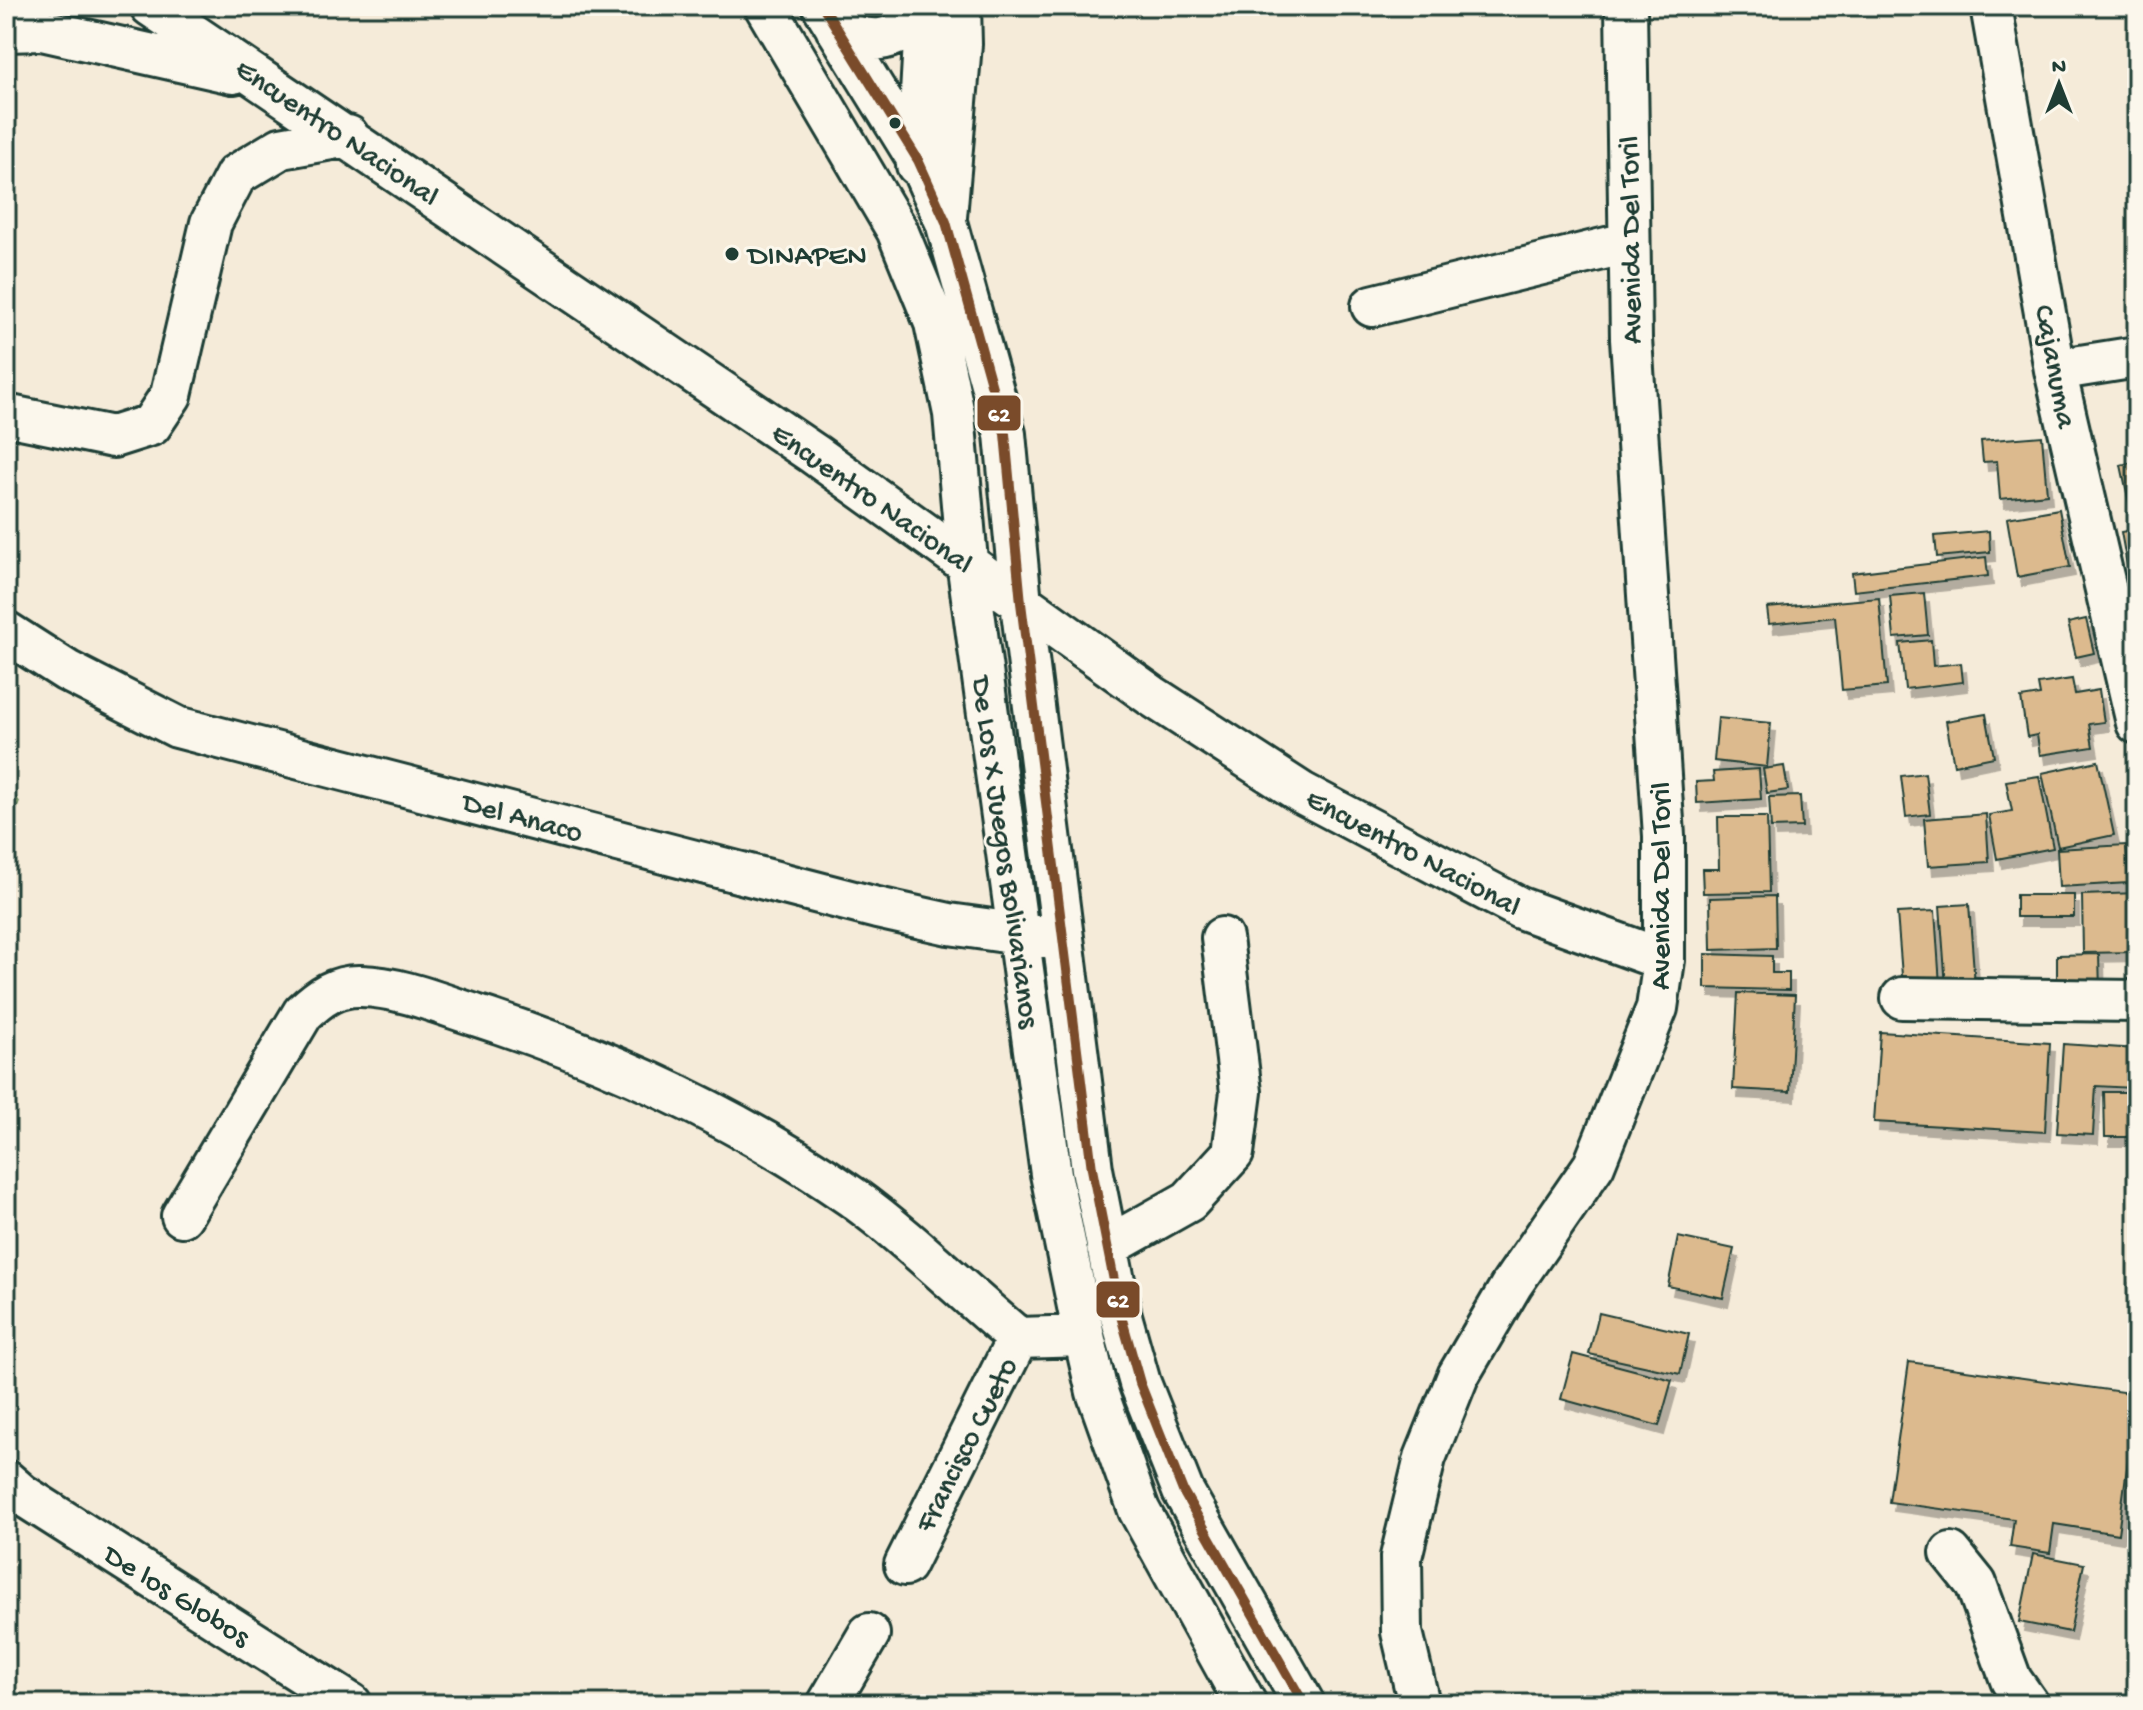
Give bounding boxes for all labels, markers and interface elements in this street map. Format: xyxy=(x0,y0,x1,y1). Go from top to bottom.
north arrow xyxy=(2019,44,2099,124)
street label: Encuentro Nacional xyxy=(227,54,444,216)
text: N xyxy=(2052,55,2066,81)
unlabelled marker xyxy=(887,115,903,131)
street label: Avenida Del Toril xyxy=(1614,136,1653,344)
place label: DINAPEN xyxy=(746,241,867,276)
marker: DINAPEN xyxy=(723,245,741,263)
street label: Cajanuma xyxy=(2024,302,2082,433)
line badge: 62 xyxy=(976,394,1022,432)
text: 62 xyxy=(988,404,1010,430)
street label: Encuentro Nacional xyxy=(763,418,978,583)
street label: De Los X Juegos Bolivarianos xyxy=(960,673,1045,1032)
street label: Avenida Del Toril xyxy=(1646,782,1681,990)
street label: Encuentro Nacional xyxy=(1298,784,1525,926)
street label: Del Anaco xyxy=(456,787,586,853)
line badge: 62 xyxy=(1095,1280,1141,1319)
text: 62 xyxy=(1107,1290,1129,1316)
street label: Francisco Cueto xyxy=(910,1353,1028,1540)
street label: De los Globos xyxy=(94,1538,256,1657)

